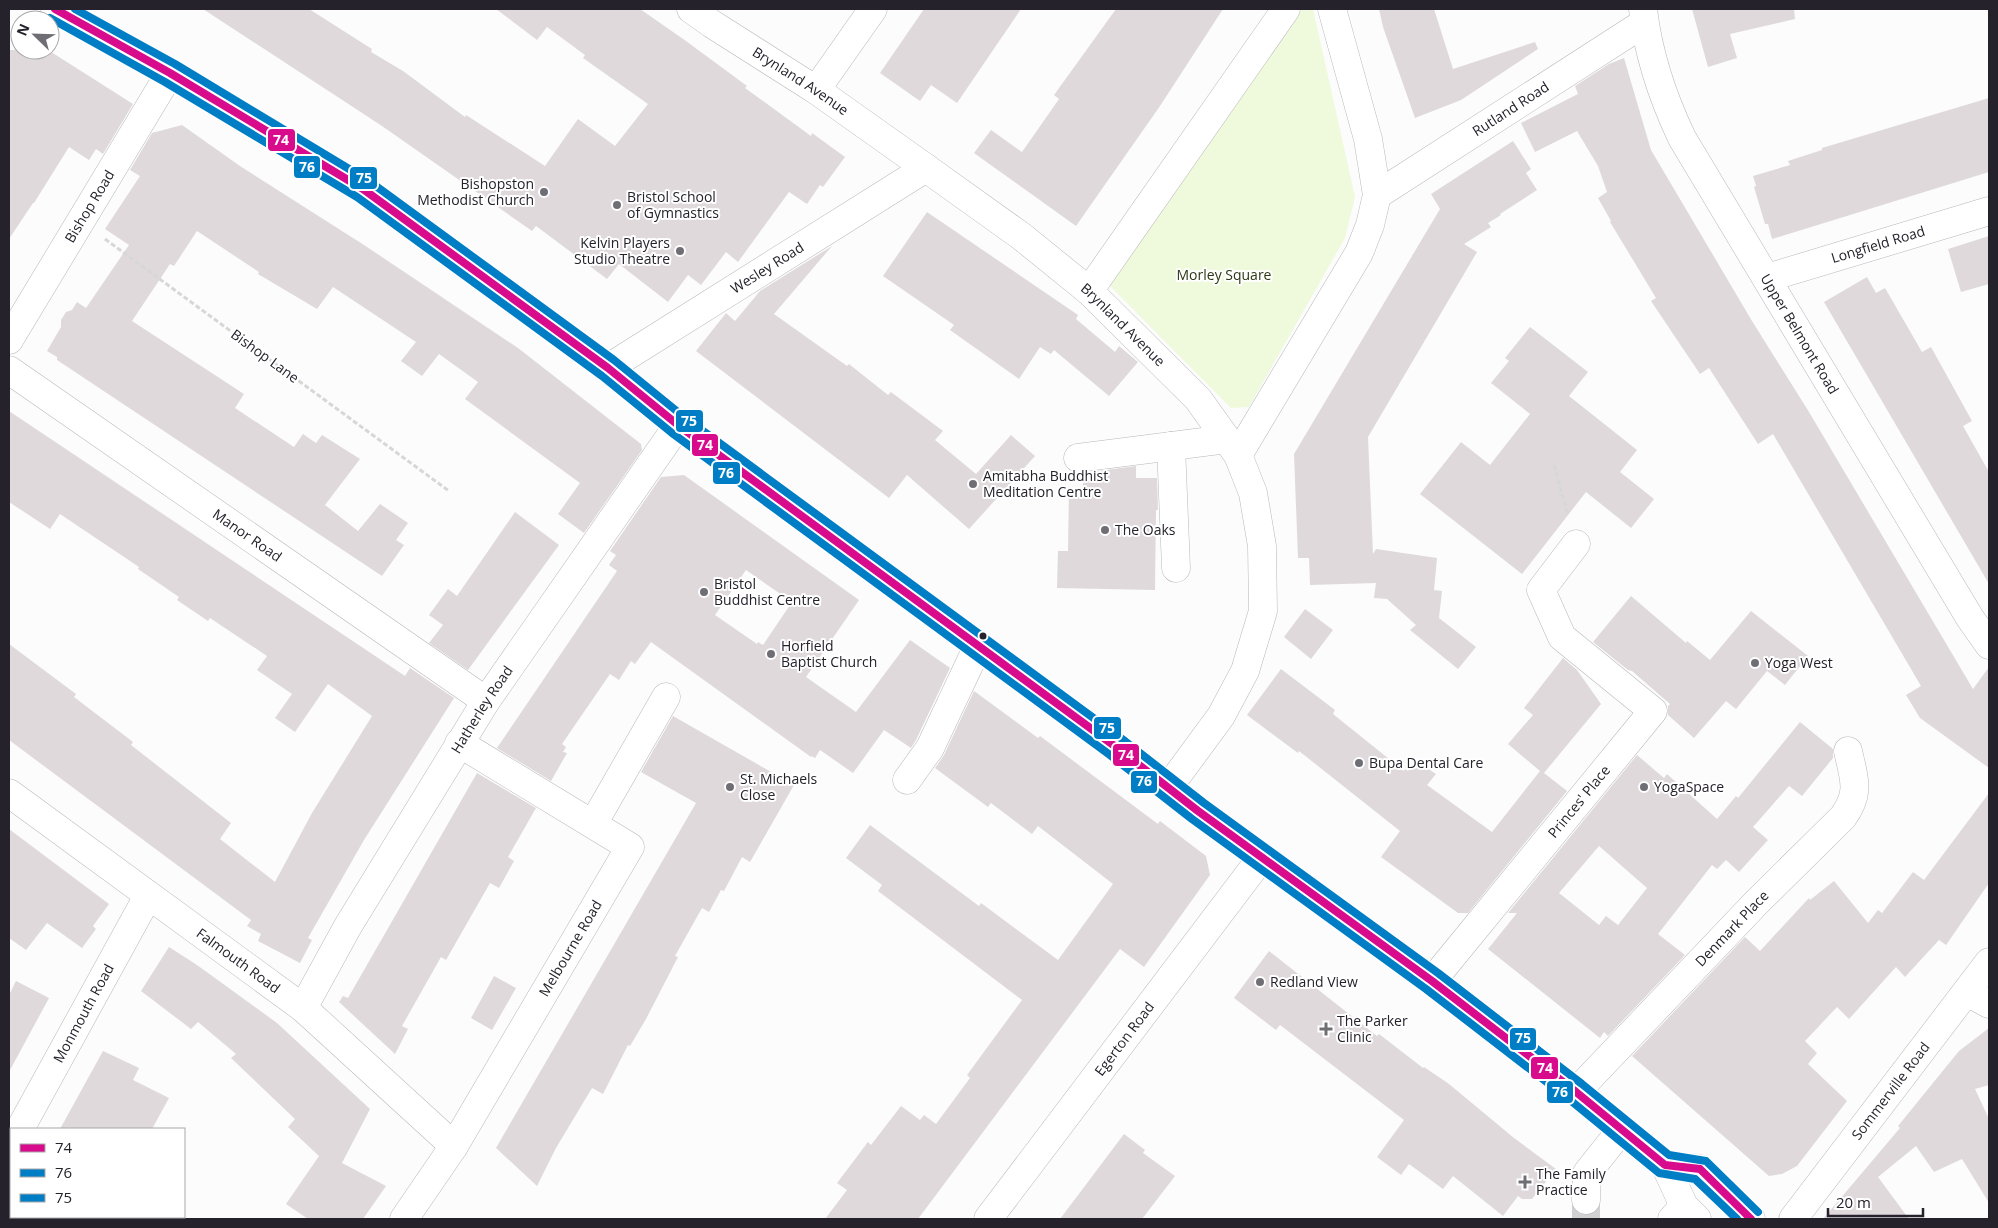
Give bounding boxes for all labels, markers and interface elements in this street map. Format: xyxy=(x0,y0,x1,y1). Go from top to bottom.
north arrow xyxy=(10,10,60,60)
text: N xyxy=(12,21,34,39)
street label: Brynland Avenue xyxy=(749,42,853,119)
street label: Rutland Road xyxy=(1468,77,1552,140)
line badge: 74 xyxy=(267,128,296,152)
text: 74 xyxy=(273,130,289,149)
line badge: 76 xyxy=(293,155,321,179)
text: 76 xyxy=(299,157,315,176)
street label: Bishop Road xyxy=(60,166,118,246)
line badge: 75 xyxy=(349,166,378,190)
text: 75 xyxy=(356,168,372,187)
place label: Bishopston Methodist Church xyxy=(417,174,534,209)
marker: Bishopston Methodist Church xyxy=(538,186,550,198)
place label: Bristol School of Gymnastics xyxy=(627,187,719,222)
marker: Bristol School of Gymnastics xyxy=(611,199,623,211)
street label: Longfield Road xyxy=(1829,221,1927,267)
place label: Kelvin Players Studio Theatre xyxy=(574,233,670,268)
street label: Wesley Road xyxy=(727,237,807,298)
marker: Kelvin Players Studio Theatre xyxy=(674,245,686,257)
park label: Morley Square xyxy=(1177,265,1272,284)
street label: Upper Belmont Road xyxy=(1757,270,1844,398)
street label: Brynland Avenue xyxy=(1077,278,1170,370)
street label: Bishop Lane xyxy=(227,324,303,387)
line badge: 75 xyxy=(675,409,704,433)
text: 75 xyxy=(681,411,697,430)
line badge: 74 xyxy=(691,433,719,457)
text: 74 xyxy=(697,435,713,454)
line badge: 76 xyxy=(712,461,741,485)
text: 76 xyxy=(718,463,734,482)
place label: Amitabha Buddhist Meditation Centre xyxy=(983,466,1108,501)
marker: Amitabha Buddhist Meditation Centre xyxy=(967,478,979,490)
street label: Manor Road xyxy=(209,504,286,566)
place label: The Oaks xyxy=(1115,520,1176,539)
marker: The Oaks xyxy=(1099,524,1111,536)
place label: Bristol Buddhist Centre xyxy=(714,574,820,609)
marker: Bristol Buddhist Centre xyxy=(698,586,710,598)
unlabelled marker xyxy=(978,631,988,641)
place label: Horfield Baptist Church xyxy=(781,636,877,671)
marker: Horfield Baptist Church xyxy=(765,648,777,660)
place label: Yoga West xyxy=(1765,653,1833,672)
marker: Yoga West xyxy=(1749,657,1761,669)
street label: Hatherley Road xyxy=(446,662,517,757)
line badge: 75 xyxy=(1093,716,1122,740)
text: 75 xyxy=(1099,718,1115,737)
line badge: 74 xyxy=(1112,743,1140,767)
text: 74 xyxy=(1118,745,1134,764)
place label: Bupa Dental Care xyxy=(1369,753,1483,772)
marker: Bupa Dental Care xyxy=(1353,757,1365,769)
street label: Princes' Place xyxy=(1543,761,1614,841)
place label: St. Michaels Close xyxy=(740,769,818,804)
line badge: 76 xyxy=(1130,770,1158,794)
text: 76 xyxy=(1136,771,1152,790)
place label: YogaSpace xyxy=(1654,777,1724,796)
marker: St. Michaels Close xyxy=(724,781,736,793)
marker: YogaSpace xyxy=(1638,781,1650,793)
street label: Denmark Place xyxy=(1691,886,1773,970)
street label: Melbourne Road xyxy=(534,896,606,1000)
street label: Falmouth Road xyxy=(193,923,284,997)
street label: Monmouth Road xyxy=(48,960,118,1066)
place label: Redland View xyxy=(1270,972,1358,991)
marker: Redland View xyxy=(1254,976,1266,988)
street label: Egerton Road xyxy=(1090,998,1158,1079)
place label: The Parker Clinic xyxy=(1337,1011,1408,1046)
marker: The Parker Clinic xyxy=(1319,1022,1333,1036)
line badge: 75 xyxy=(1509,1027,1537,1051)
text: 75 xyxy=(1515,1028,1531,1047)
street label: Sommerville Road xyxy=(1847,1038,1934,1143)
line badge: 74 xyxy=(1530,1056,1559,1080)
text: 74 xyxy=(1537,1058,1553,1077)
line badge: 76 xyxy=(1546,1080,1574,1104)
text: 76 xyxy=(1552,1082,1568,1101)
legend xyxy=(10,1128,185,1218)
text: 74 xyxy=(55,1137,73,1157)
text: 76 xyxy=(55,1162,72,1182)
place label: The Family Practice xyxy=(1536,1164,1607,1199)
marker: The Family Practice xyxy=(1518,1175,1532,1189)
scale bar xyxy=(1828,1186,1923,1218)
text: 75 xyxy=(55,1187,72,1207)
text: 20 m xyxy=(1836,1192,1871,1212)

